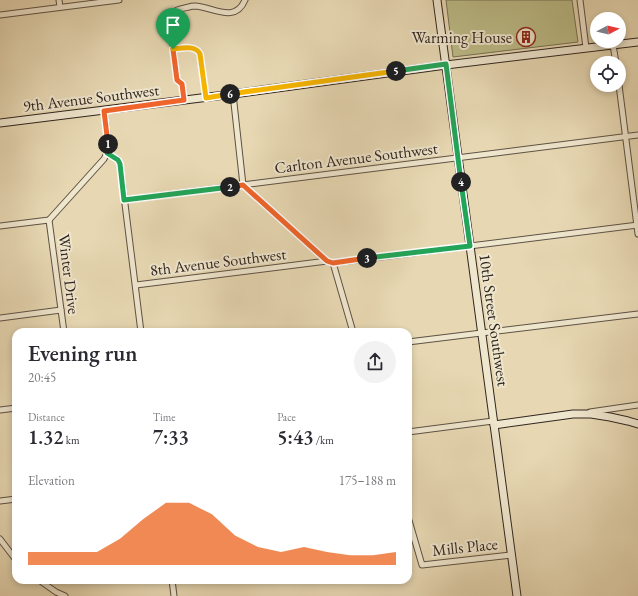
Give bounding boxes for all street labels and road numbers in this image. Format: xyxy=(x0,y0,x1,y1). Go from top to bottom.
street label: 9th Avenue Southwest xyxy=(22,79,160,117)
street label: Carlton Avenue Southwest xyxy=(273,138,439,178)
street label: Winter Drive xyxy=(54,233,84,315)
street label: 8th Avenue Southwest xyxy=(149,243,287,281)
street label: 10th Street Southwest xyxy=(474,252,514,388)
street label: Mills Place xyxy=(431,533,499,561)

